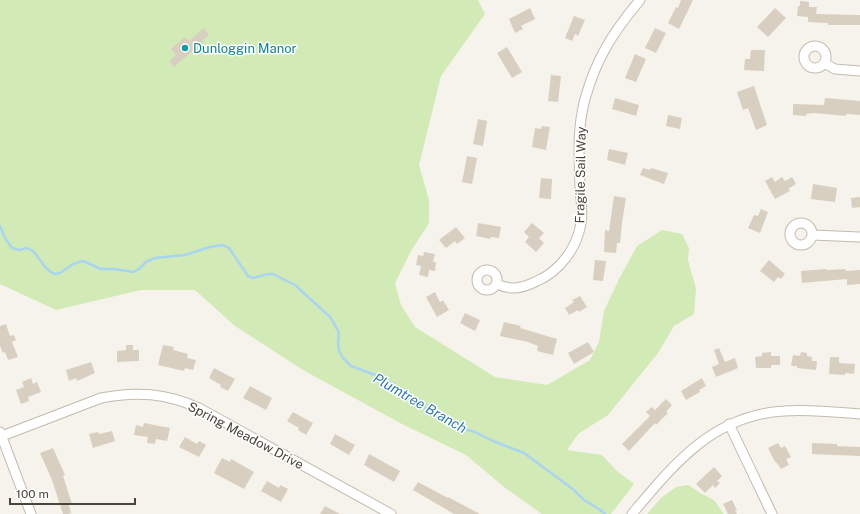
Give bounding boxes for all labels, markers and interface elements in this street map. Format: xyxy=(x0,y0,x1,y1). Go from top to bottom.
place label: Dunloggin Manor xyxy=(193,41,297,56)
marker: Dunloggin Manor xyxy=(180,43,190,53)
street label: Fragile Sail Way xyxy=(572,126,589,224)
water label: Plumtree Branch xyxy=(370,370,470,436)
street label: Spring Meadow Drive xyxy=(185,399,306,472)
scale bar xyxy=(10,480,135,506)
text: 100 m xyxy=(16,487,49,501)

